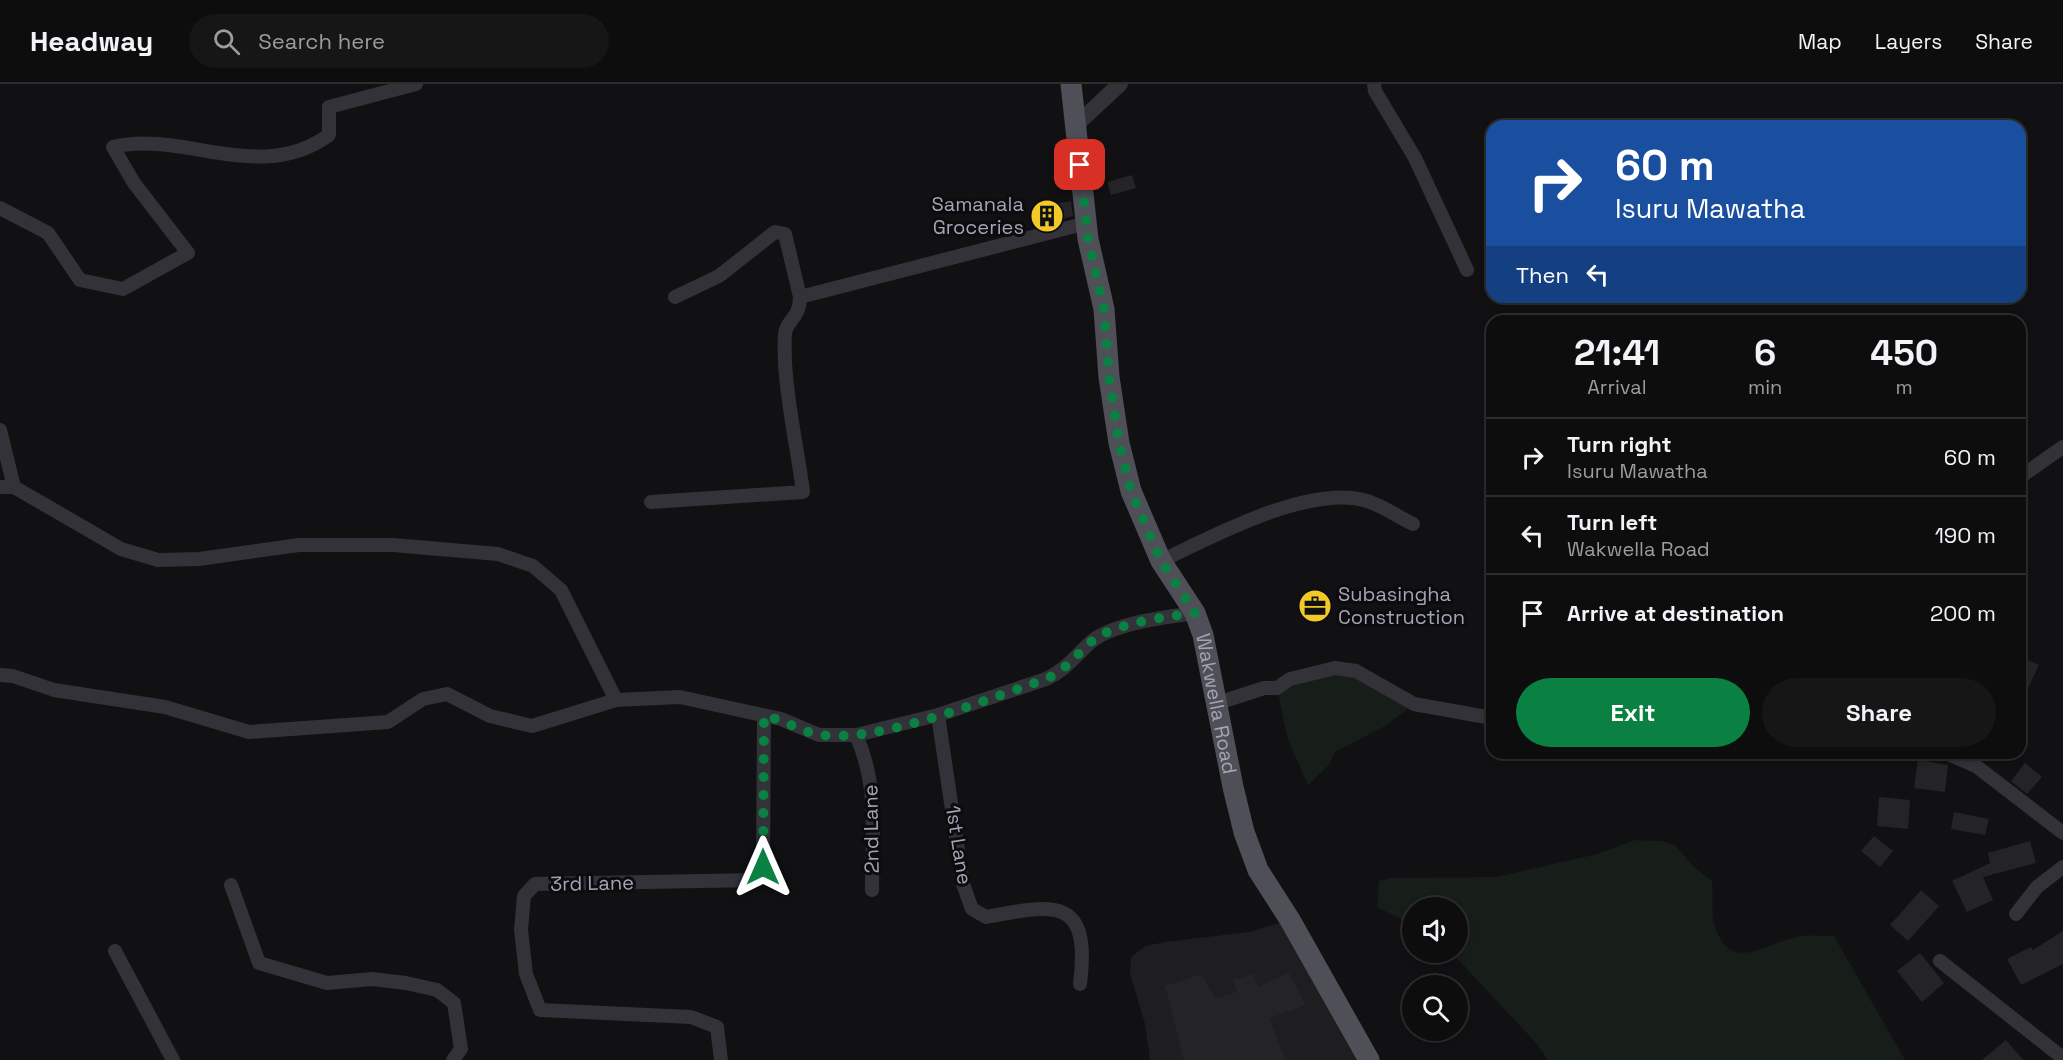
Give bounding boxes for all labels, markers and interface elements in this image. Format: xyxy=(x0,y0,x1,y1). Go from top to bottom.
search box xyxy=(189,14,609,68)
text: Headway xyxy=(30,23,153,59)
icon: search xyxy=(210,25,243,58)
text: Search here xyxy=(258,27,385,55)
text: Map xyxy=(1798,28,1842,55)
text: Layers xyxy=(1875,28,1942,55)
text: Share xyxy=(1975,28,2033,55)
pin xyxy=(1054,139,1105,190)
text: 60 m xyxy=(1615,139,1715,192)
icon: right xyxy=(1516,144,1594,222)
icon: arrive xyxy=(1063,148,1096,181)
place label: Samanala Groceries xyxy=(931,191,1024,240)
text: Isuru Mawatha xyxy=(1615,191,1805,226)
building icon: Samanala Groceries xyxy=(1029,198,1065,234)
icon: left xyxy=(1581,258,1614,291)
text: Then xyxy=(1516,261,1569,289)
text: 21:41 xyxy=(1574,330,1660,376)
text: 6 xyxy=(1754,330,1776,376)
text: 450 xyxy=(1870,330,1938,376)
text: Arrival xyxy=(1587,374,1647,400)
text: min xyxy=(1748,374,1782,400)
text: m xyxy=(1896,374,1913,400)
text: Turn right xyxy=(1567,430,1672,458)
icon: right xyxy=(1516,441,1549,474)
text: 60 m xyxy=(1944,443,1996,471)
text: Isuru Mawatha xyxy=(1567,458,1708,484)
text: Turn left xyxy=(1567,508,1657,536)
icon: left xyxy=(1516,519,1549,552)
text: 190 m xyxy=(1935,521,1996,549)
text: Wakwella Road xyxy=(1567,536,1710,562)
place label: Subasingha Construction xyxy=(1338,581,1465,630)
office icon: Subasingha Construction xyxy=(1297,588,1333,624)
icon: arrive xyxy=(1516,597,1549,630)
text: Arrive at destination xyxy=(1567,599,1784,627)
text: 200 m xyxy=(1930,599,1996,627)
street label: Wakwella Road xyxy=(1190,631,1243,776)
button: Exit xyxy=(1516,678,1750,747)
button: Share xyxy=(1762,678,1996,747)
street label: 2nd Lane xyxy=(857,784,885,874)
street label: 1st Lane xyxy=(940,804,978,886)
position arrow xyxy=(731,835,795,899)
street label: 3rd Lane xyxy=(550,869,634,897)
map controls xyxy=(1402,897,1468,1041)
button: sound xyxy=(1402,897,1468,963)
button: search xyxy=(1402,975,1468,1041)

